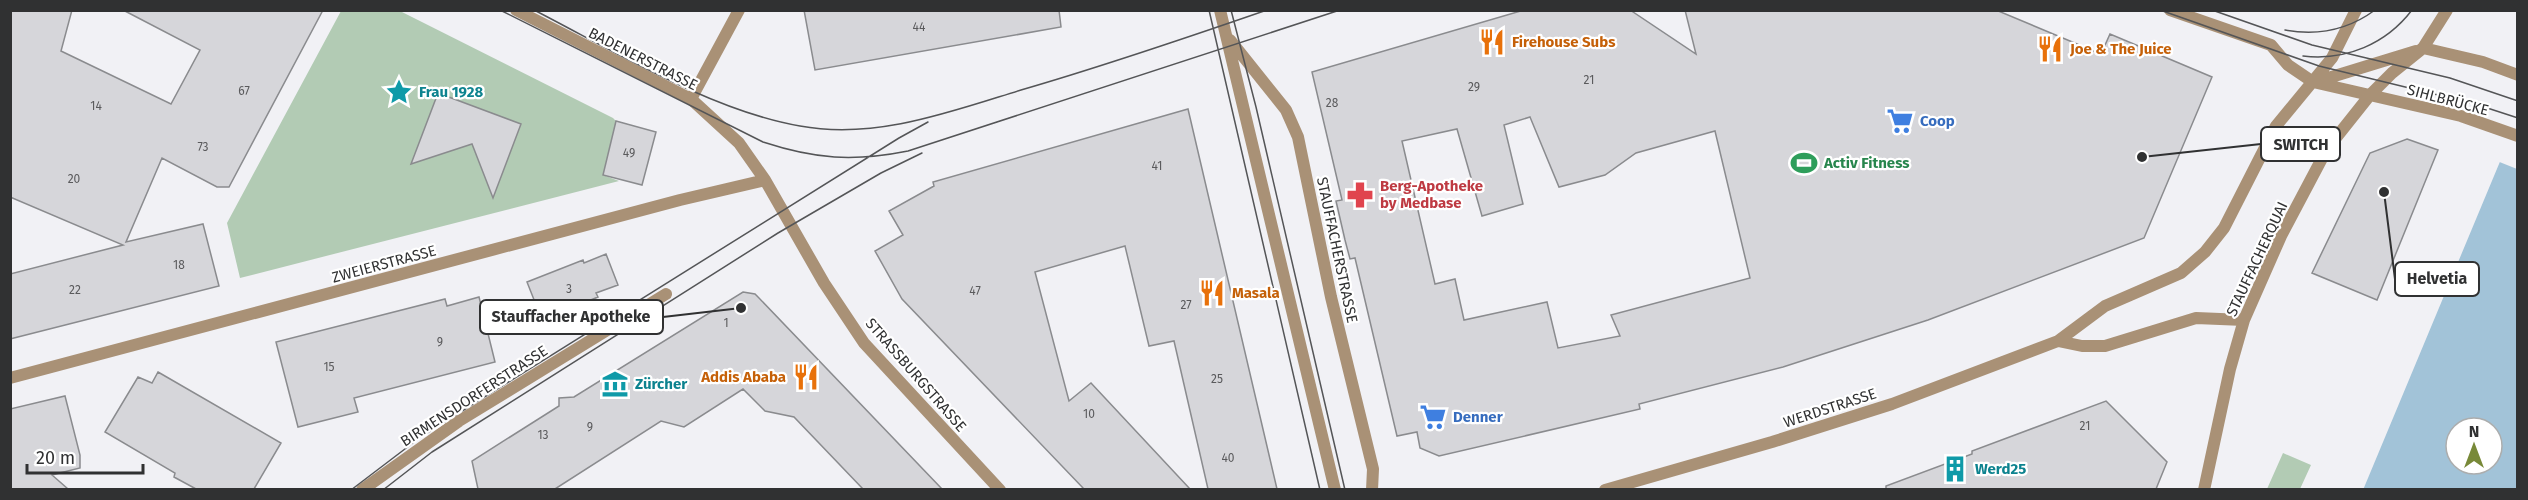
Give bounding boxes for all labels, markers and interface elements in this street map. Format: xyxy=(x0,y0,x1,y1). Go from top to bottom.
house number: 44 xyxy=(913,20,926,34)
street label: BADENERSTRASSE xyxy=(585,24,701,94)
restaurant icon: Firehouse Subs xyxy=(1477,27,1507,57)
place label: Firehouse Subs xyxy=(1512,33,1615,51)
restaurant icon: Joe & The Juice xyxy=(2035,34,2065,64)
place label: Joe & The Juice xyxy=(2069,40,2172,58)
house number: 21 xyxy=(1584,73,1594,87)
place icon: Frau 1928 xyxy=(384,77,414,107)
house number: 29 xyxy=(1468,80,1480,94)
street label: SIHLBRÜCKE xyxy=(2405,80,2491,120)
place label: Frau 1928 xyxy=(419,83,483,101)
house number: 67 xyxy=(238,84,250,98)
house number: 28 xyxy=(1326,96,1339,110)
house number: 14 xyxy=(90,99,102,113)
supermarket icon: Coop xyxy=(1885,106,1915,136)
place label: Coop xyxy=(1920,112,1955,130)
callout: SWITCH xyxy=(2261,127,2340,161)
text: SWITCH xyxy=(2273,135,2329,154)
house number: 73 xyxy=(197,140,209,154)
house number: 49 xyxy=(623,146,635,160)
sports icon: Activ Fitness xyxy=(1789,148,1819,178)
place label: Activ Fitness xyxy=(1823,154,1910,172)
house number: 41 xyxy=(1152,159,1162,173)
house number: 20 xyxy=(68,172,81,186)
street label: STAUFFACHERSTRASSE xyxy=(1313,175,1361,325)
place label: Berg-Apotheke by Medbase xyxy=(1380,177,1483,212)
pharmacy icon: Berg-Apotheke by Medbase xyxy=(1345,180,1375,210)
street label: STAUFFACHERQUAI xyxy=(2223,199,2291,319)
street label: ZWEIERSTRASSE xyxy=(330,241,438,287)
house number: 18 xyxy=(173,258,185,272)
callout: Helvetia xyxy=(2395,262,2479,296)
text: Helvetia xyxy=(2407,269,2467,288)
restaurant icon: Masala xyxy=(1197,278,1227,308)
house number: 3 xyxy=(566,282,572,296)
house number: 22 xyxy=(69,283,81,297)
house number: 47 xyxy=(969,284,981,298)
place label: Masala xyxy=(1232,284,1280,302)
house number: 27 xyxy=(1180,298,1192,312)
callout: Stauffacher Apotheke xyxy=(480,300,663,334)
text: Stauffacher Apotheke xyxy=(492,307,651,326)
street label: STRASSBURGSTRASSE xyxy=(862,315,970,435)
house number: 1 xyxy=(723,316,729,330)
house number: 9 xyxy=(437,335,443,349)
street label: BIRMENSDORFERSTRASSE xyxy=(397,342,551,450)
house number: 15 xyxy=(323,360,335,374)
restaurant icon: Addis Ababa xyxy=(791,362,821,392)
place label: Addis Ababa xyxy=(700,368,786,386)
museum icon: Zürcher xyxy=(600,369,630,399)
house number: 25 xyxy=(1211,372,1223,386)
place label: Zürcher xyxy=(635,375,688,393)
street label: WERDSTRASSE xyxy=(1781,385,1879,431)
supermarket icon: Denner xyxy=(1418,402,1448,432)
house number: 10 xyxy=(1083,407,1095,421)
place label: Denner xyxy=(1453,408,1504,426)
north arrow xyxy=(2444,416,2504,476)
house number: 21 xyxy=(2080,419,2090,433)
house number: 9 xyxy=(587,420,593,434)
text: N xyxy=(2469,422,2479,441)
house number: 13 xyxy=(537,428,549,442)
scale bar xyxy=(27,437,142,475)
text: 20 m xyxy=(36,447,75,469)
house number: 40 xyxy=(1221,451,1235,465)
building icon: Werd25 xyxy=(1940,454,1970,484)
place label: Werd25 xyxy=(1975,460,2026,478)

